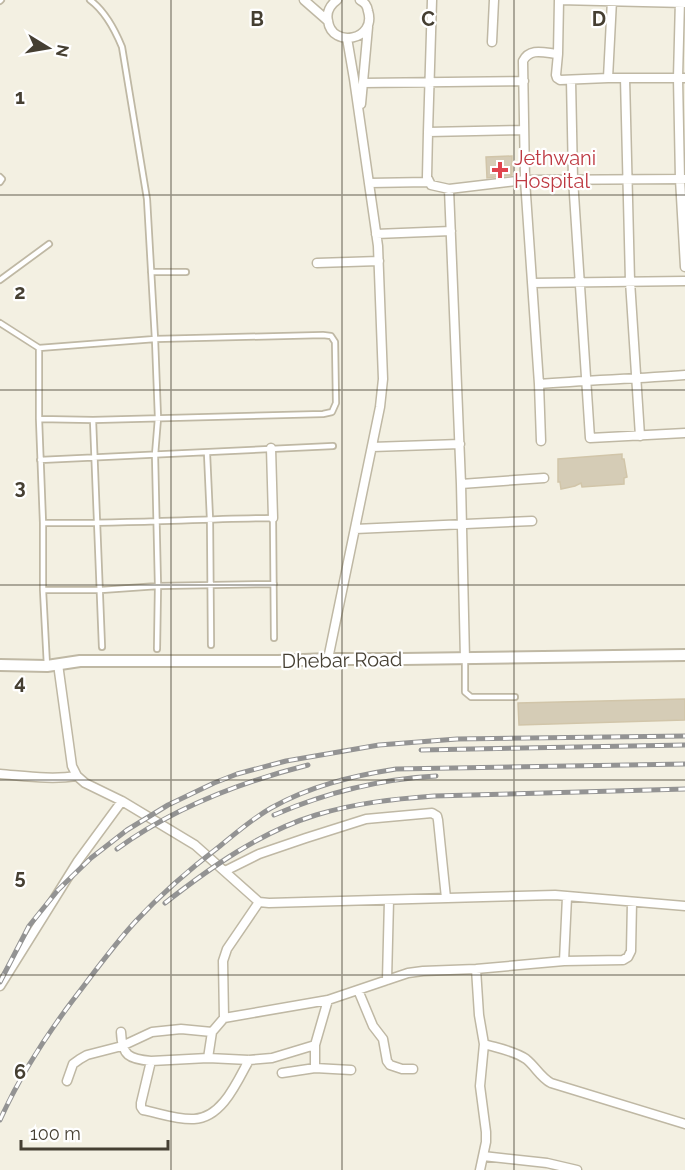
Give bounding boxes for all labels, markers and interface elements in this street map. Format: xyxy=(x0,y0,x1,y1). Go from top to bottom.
text: B xyxy=(250,7,264,31)
text: C xyxy=(421,7,435,31)
text: D xyxy=(592,7,606,31)
north arrow xyxy=(18,18,78,78)
text: N xyxy=(52,43,73,59)
text: 1 xyxy=(15,85,25,109)
place label: Jethwani Hospital xyxy=(514,146,596,193)
marker: Jethwani Hospital xyxy=(491,161,509,179)
text: 2 xyxy=(14,280,26,304)
text: 3 xyxy=(14,475,26,499)
street label: Dhebar Road xyxy=(282,647,402,673)
text: 4 xyxy=(14,670,26,694)
text: 5 xyxy=(14,865,26,889)
text: 6 xyxy=(14,1060,26,1084)
scale bar xyxy=(21,1113,168,1151)
text: 100 m xyxy=(30,1123,81,1144)

